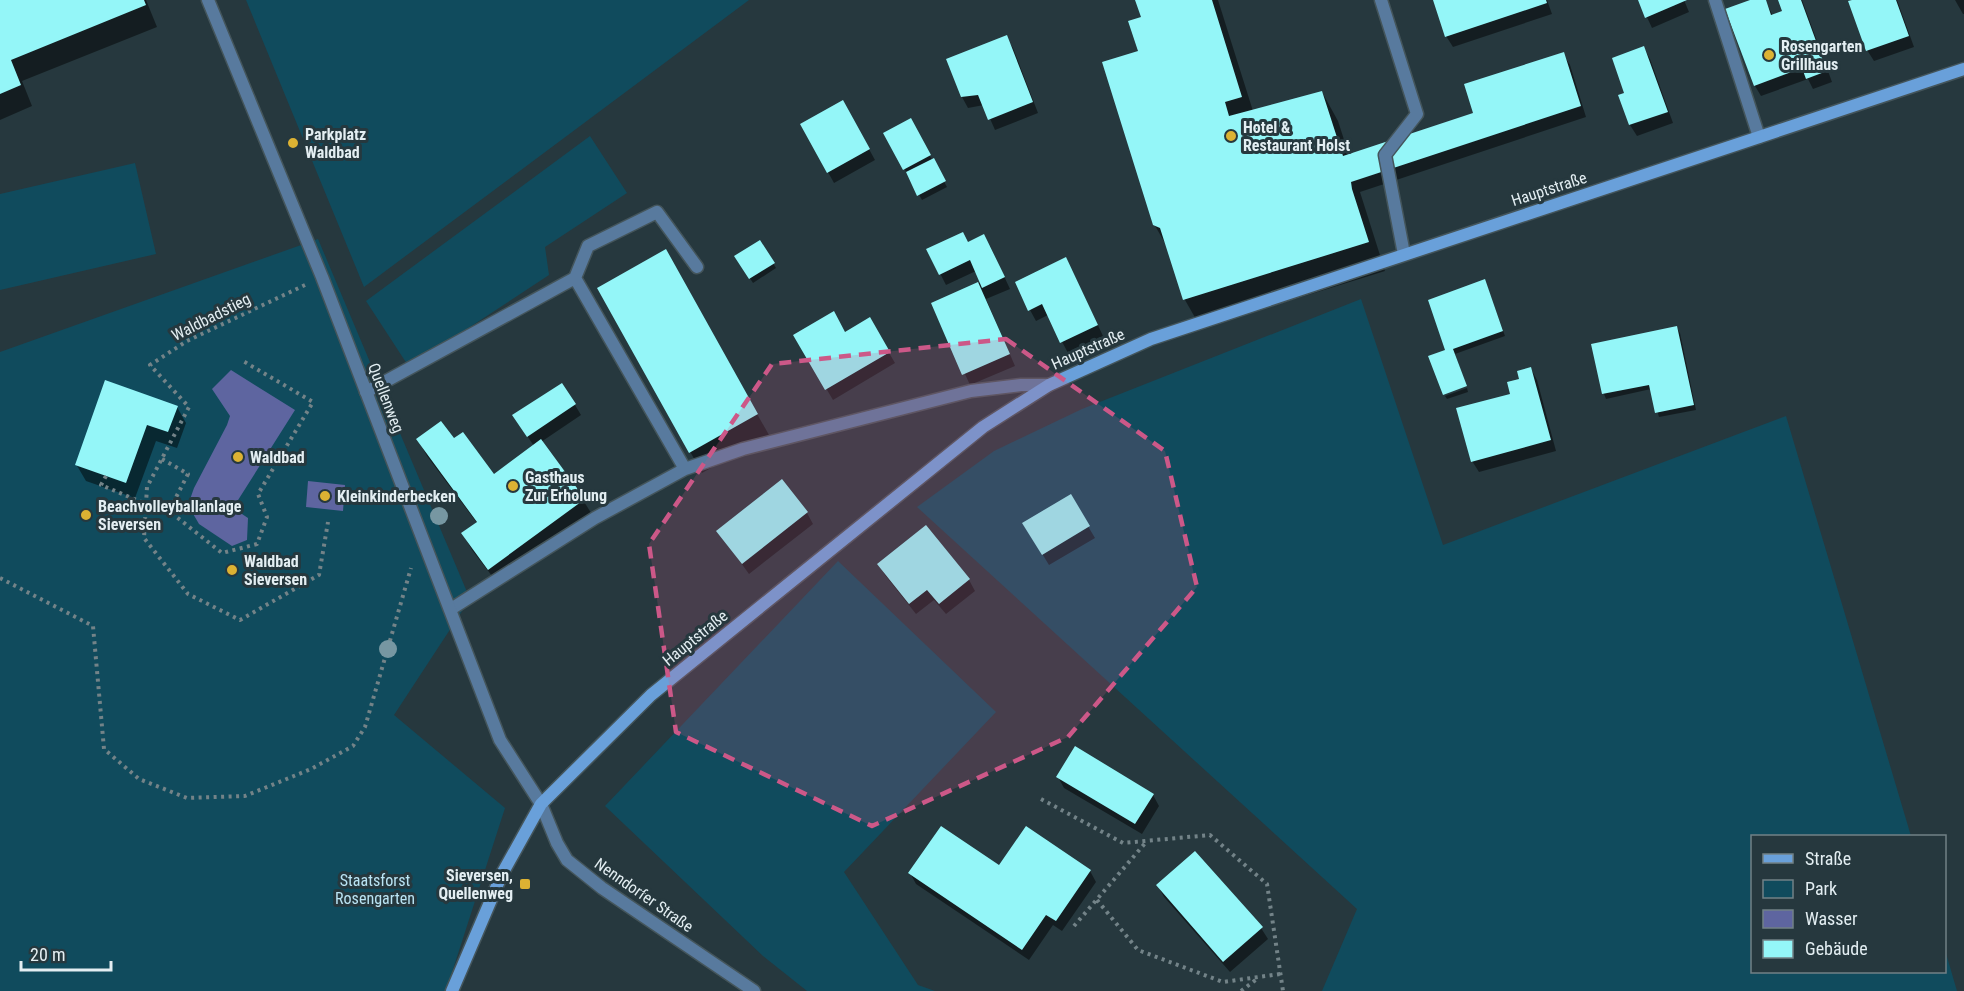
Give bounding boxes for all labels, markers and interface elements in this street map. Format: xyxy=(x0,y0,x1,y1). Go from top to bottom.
place label: Rosengarten Grillhaus xyxy=(1781,37,1862,74)
marker: Rosengarten Grillhaus xyxy=(1762,48,1776,62)
place label: Hotel & Restaurant Holst xyxy=(1243,118,1350,155)
place label: Parkplatz Waldbad xyxy=(305,125,366,162)
marker: Hotel & Restaurant Holst xyxy=(1224,129,1238,143)
marker: Parkplatz Waldbad xyxy=(286,136,300,150)
street label: Hauptstraße xyxy=(1509,168,1589,210)
street label: Waldbadstieg xyxy=(168,289,254,345)
street label: Hauptstraße xyxy=(1048,324,1128,374)
street label: Quellenweg xyxy=(364,360,408,436)
place label: Waldbad xyxy=(250,448,305,467)
marker: Waldbad xyxy=(231,450,245,464)
place label: Gasthaus Zur Erholung xyxy=(525,468,607,505)
marker: Gasthaus Zur Erholung xyxy=(506,479,520,493)
place label: Kleinkinderbecken xyxy=(337,487,456,506)
marker: Kleinkinderbecken xyxy=(318,489,332,503)
place label: Beachvolleyballanlage Sieversen xyxy=(98,497,242,534)
marker: Beachvolleyballanlage Sieversen xyxy=(79,508,93,522)
place label: Waldbad Sieversen xyxy=(244,552,307,589)
marker: Waldbad Sieversen xyxy=(225,563,239,577)
street label: Hauptstraße xyxy=(659,606,731,670)
legend xyxy=(1751,835,1946,973)
text: Straße xyxy=(1805,848,1851,869)
street label: Nenndorfer Straße xyxy=(591,854,697,936)
place label: Sieversen, Quellenweg xyxy=(438,866,513,903)
park label: Staatsforst Rosengarten xyxy=(335,871,415,908)
marker: Sieversen, Quellenweg xyxy=(518,877,532,891)
text: Park xyxy=(1805,878,1837,899)
text: Wasser xyxy=(1805,908,1858,929)
scale bar xyxy=(21,934,111,972)
text: Gebäude xyxy=(1805,938,1868,959)
text: 20 m xyxy=(30,944,65,965)

